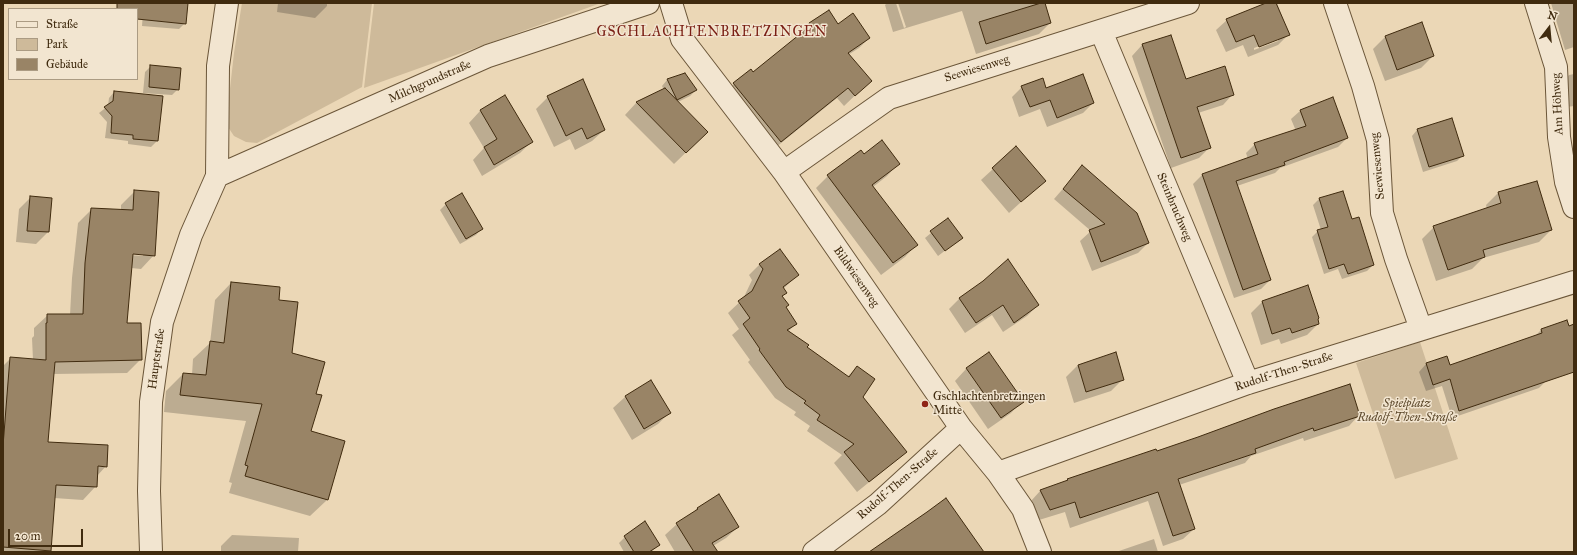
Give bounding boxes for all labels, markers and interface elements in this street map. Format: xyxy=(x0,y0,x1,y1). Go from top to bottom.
legend xyxy=(8,8,138,80)
north arrow xyxy=(1529,8,1569,48)
text: N xyxy=(1546,8,1559,24)
text: Straße xyxy=(46,17,78,31)
district label: GSCHLACHTENBRETZINGEN xyxy=(596,25,828,41)
text: Park xyxy=(46,37,68,51)
street label: Seewiesenweg xyxy=(943,52,1011,86)
text: Gebäude xyxy=(46,57,88,71)
street label: Milchgrundstraße xyxy=(386,57,474,107)
street label: Am Höhweg xyxy=(1549,73,1567,135)
street label: Seewiesenweg xyxy=(1368,132,1388,200)
street label: Steinbruchweg xyxy=(1153,171,1195,243)
street label: Bildwiesenweg xyxy=(830,244,882,310)
street label: Hauptstraße xyxy=(146,328,168,390)
street label: Rudolf-Then-Straße xyxy=(1233,349,1335,395)
place label: Gschlachtenbretzingen Mitte xyxy=(933,390,1045,418)
park label: Spielplatz Rudolf-Then-Straße xyxy=(1357,397,1457,425)
marker: Gschlachtenbretzingen Mitte xyxy=(920,399,930,409)
street label: Rudolf-Then-Straße xyxy=(855,445,941,523)
scale bar xyxy=(10,521,85,547)
text: 20 m xyxy=(15,529,41,543)

